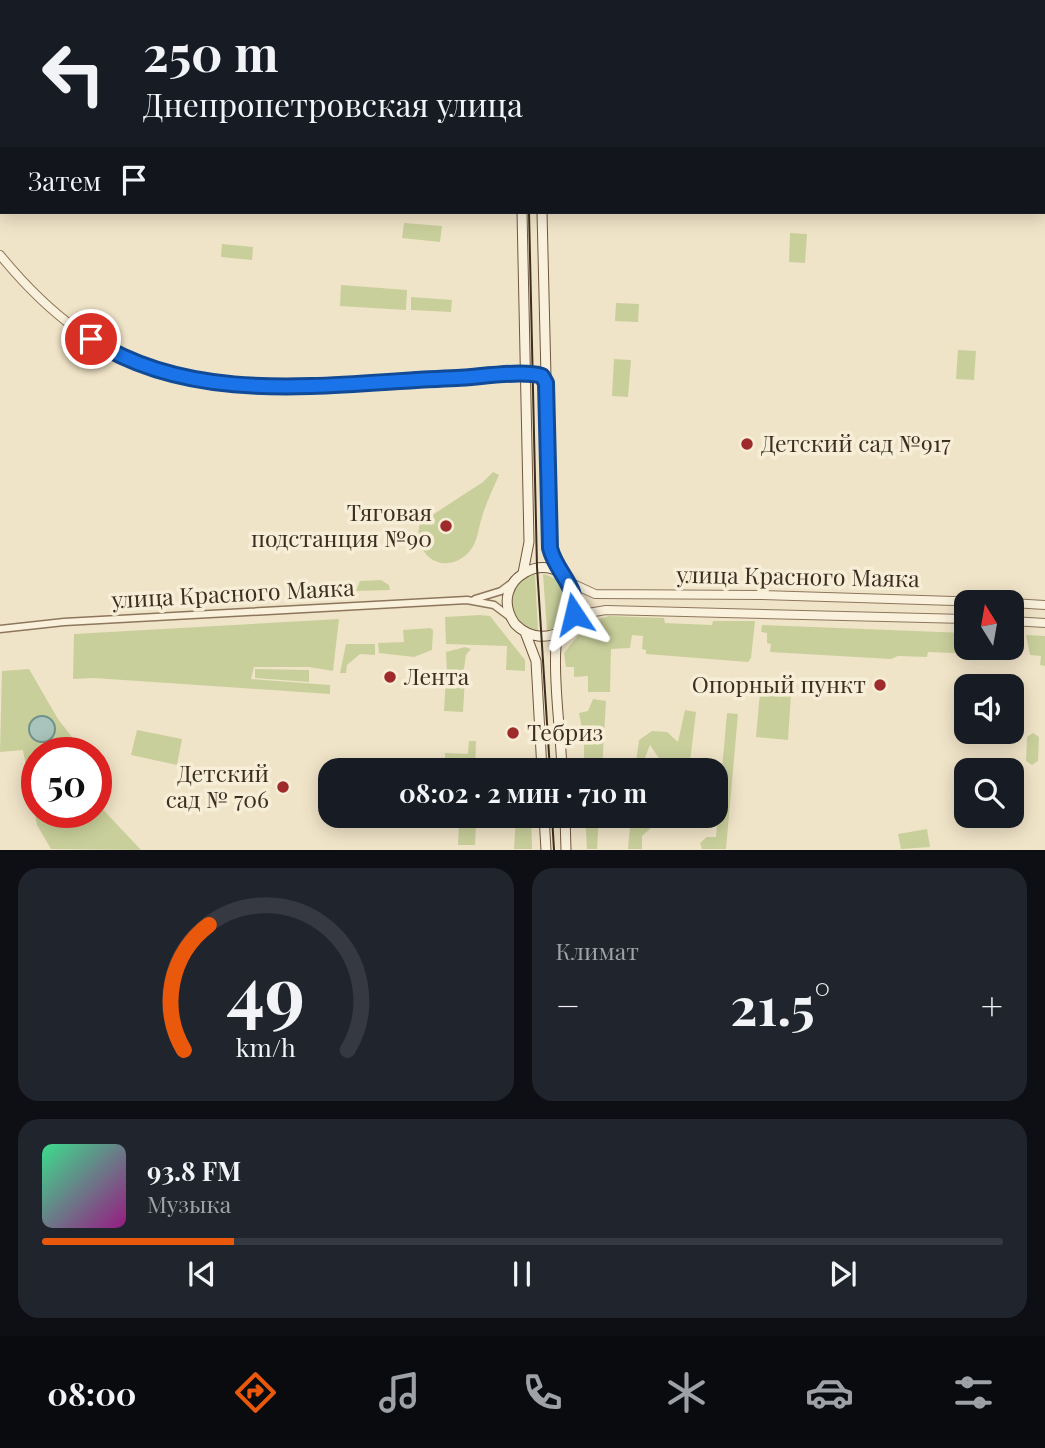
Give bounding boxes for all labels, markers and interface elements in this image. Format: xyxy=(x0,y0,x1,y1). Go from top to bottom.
text: 250 m xyxy=(143,19,279,84)
icon: left xyxy=(28,28,119,119)
text: Днепропетровская улица xyxy=(143,82,523,125)
icon: arrive xyxy=(115,161,153,199)
text: Затем xyxy=(28,163,101,198)
pin xyxy=(61,309,121,369)
icon: arrive xyxy=(72,320,110,358)
place label: Детский сад №917 xyxy=(761,427,951,458)
marker: Детский сад №917 xyxy=(739,436,755,452)
place label: Тяговая подстанция №90 xyxy=(251,496,432,553)
marker: Тяговая подстанция №90 xyxy=(438,518,454,534)
street label: улица Красного Маяка xyxy=(675,558,920,593)
street label: улица Красного Маяка xyxy=(110,571,356,614)
position arrow xyxy=(537,577,611,651)
north arrow xyxy=(954,590,1024,660)
map controls xyxy=(954,590,1024,828)
place label: Лента xyxy=(403,660,470,691)
place label: Опорный пункт xyxy=(692,668,866,699)
marker: Лента xyxy=(382,669,398,685)
button: sound xyxy=(954,674,1024,744)
marker: Опорный пункт xyxy=(872,677,888,693)
place label: Тебриз xyxy=(527,716,603,747)
marker: Тебриз xyxy=(505,725,521,741)
speed limit sign: 50 xyxy=(21,737,112,828)
place label: Детский сад № 706 xyxy=(166,757,269,814)
button: search xyxy=(954,758,1024,828)
text: 08:02 · 2 мин · 710 m xyxy=(399,775,647,810)
marker: Детский сад № 706 xyxy=(275,779,291,795)
text: Климат xyxy=(556,935,639,966)
text: 49 xyxy=(226,942,305,1039)
text: 21.5° xyxy=(730,970,831,1039)
text: − xyxy=(556,979,580,1030)
text: + xyxy=(981,979,1003,1030)
text: km/h xyxy=(236,1030,296,1063)
text: 93.8 FM xyxy=(147,1153,241,1188)
text: Музыка xyxy=(147,1188,231,1219)
icon: previous xyxy=(183,1255,221,1293)
icon: pause xyxy=(503,1255,541,1293)
icon: next xyxy=(824,1255,862,1293)
icon: directions xyxy=(231,1368,280,1417)
icon: music xyxy=(375,1368,424,1417)
icon: phone xyxy=(518,1368,567,1417)
icon: climate xyxy=(662,1368,711,1417)
icon: car xyxy=(805,1368,854,1417)
icon: filters xyxy=(949,1368,998,1417)
text: 08:00 xyxy=(47,1371,136,1414)

